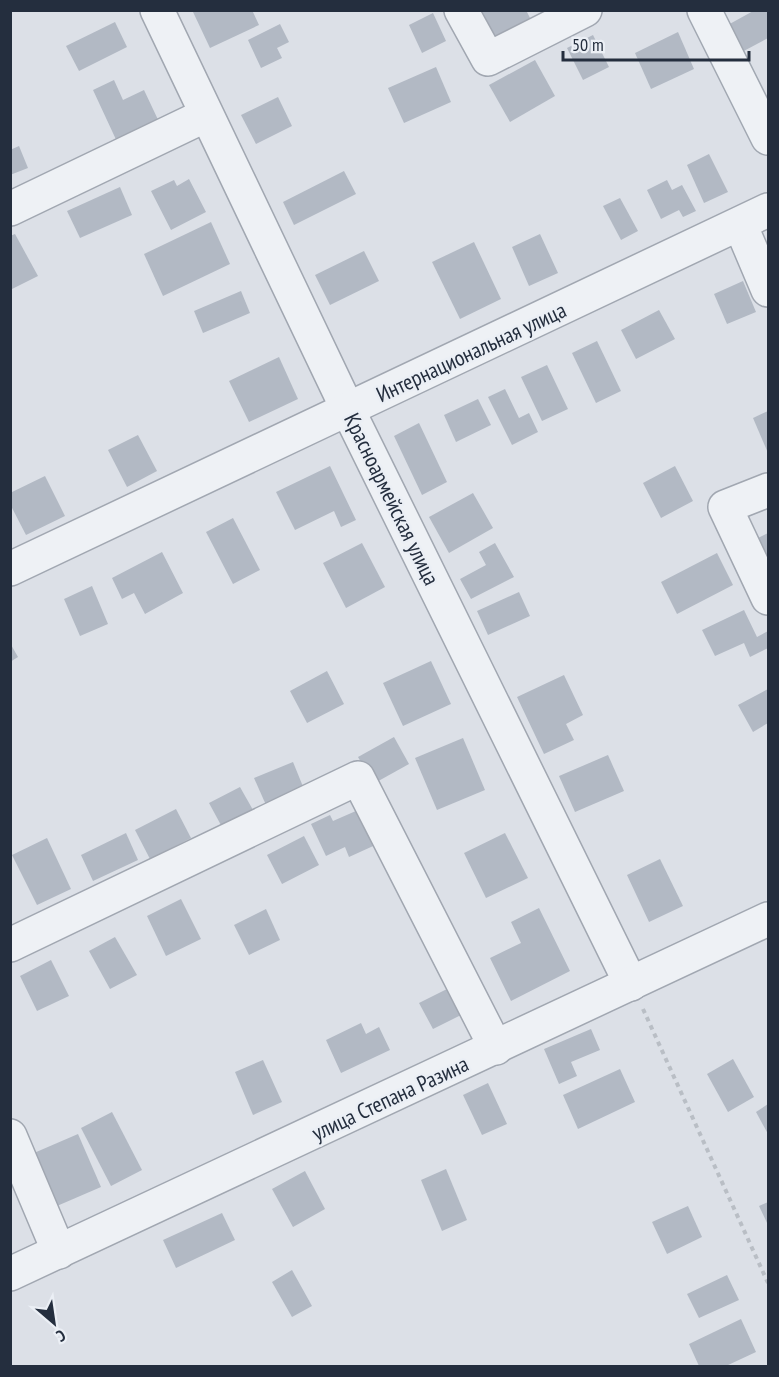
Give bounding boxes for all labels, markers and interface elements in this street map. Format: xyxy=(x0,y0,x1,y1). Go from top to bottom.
scale bar xyxy=(563,24,749,62)
text: 50 m xyxy=(572,33,604,56)
street label: Интернациональная улица xyxy=(372,296,570,408)
street label: Красноармейская улица xyxy=(338,408,446,590)
street label: улица Степана Разина xyxy=(307,1049,473,1147)
north arrow xyxy=(24,1293,84,1353)
text: С xyxy=(53,1326,69,1347)

